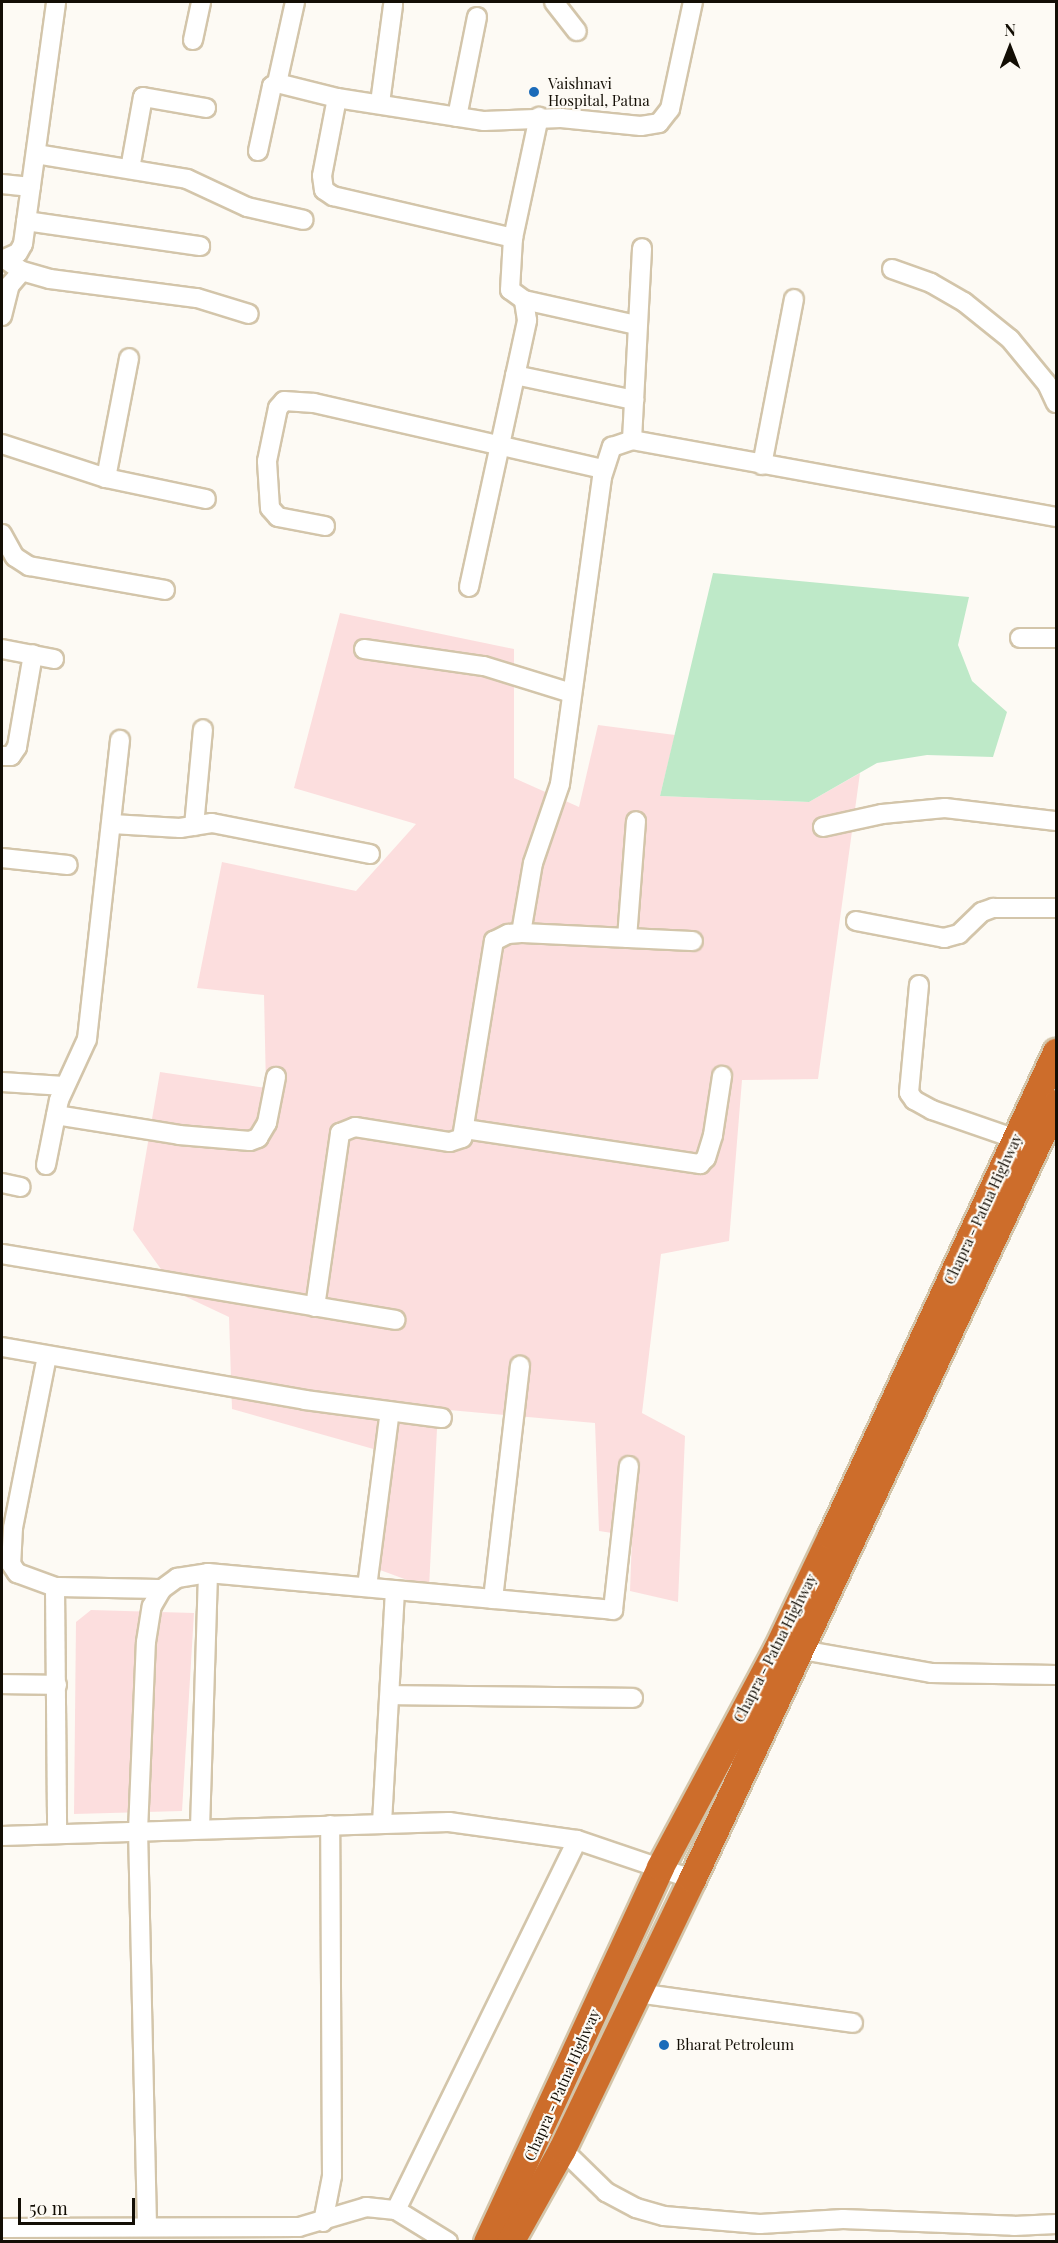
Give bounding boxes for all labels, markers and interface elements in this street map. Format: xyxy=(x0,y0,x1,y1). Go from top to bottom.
north arrow xyxy=(980,18,1040,78)
text: N xyxy=(1004,19,1016,40)
place label: Vaishnavi Hospital, Patna xyxy=(548,74,650,109)
marker: Vaishnavi Hospital, Patna xyxy=(525,83,543,101)
street label: Chapra - Patna Highway xyxy=(940,1131,1026,1287)
street label: Chapra - Patna Highway xyxy=(730,1570,820,1726)
street label: Chapra - Patna Highway xyxy=(520,2006,604,2164)
place label: Bharat Petroleum xyxy=(676,2036,794,2054)
marker: Bharat Petroleum xyxy=(657,2038,671,2052)
scale bar xyxy=(21,2186,138,2224)
text: 50 m xyxy=(29,2196,68,2220)

